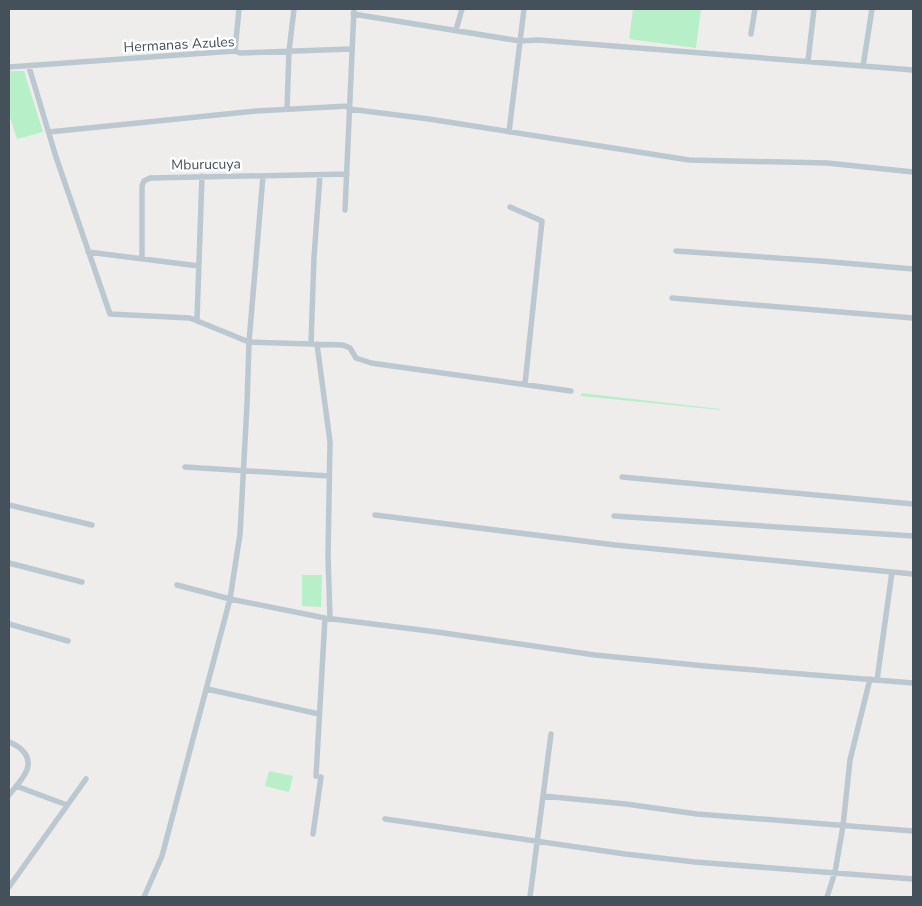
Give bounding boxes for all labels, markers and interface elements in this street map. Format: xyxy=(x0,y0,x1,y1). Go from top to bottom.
street label: Hermanas Azules xyxy=(123,32,235,57)
street label: Mburucuya xyxy=(171,154,241,175)

